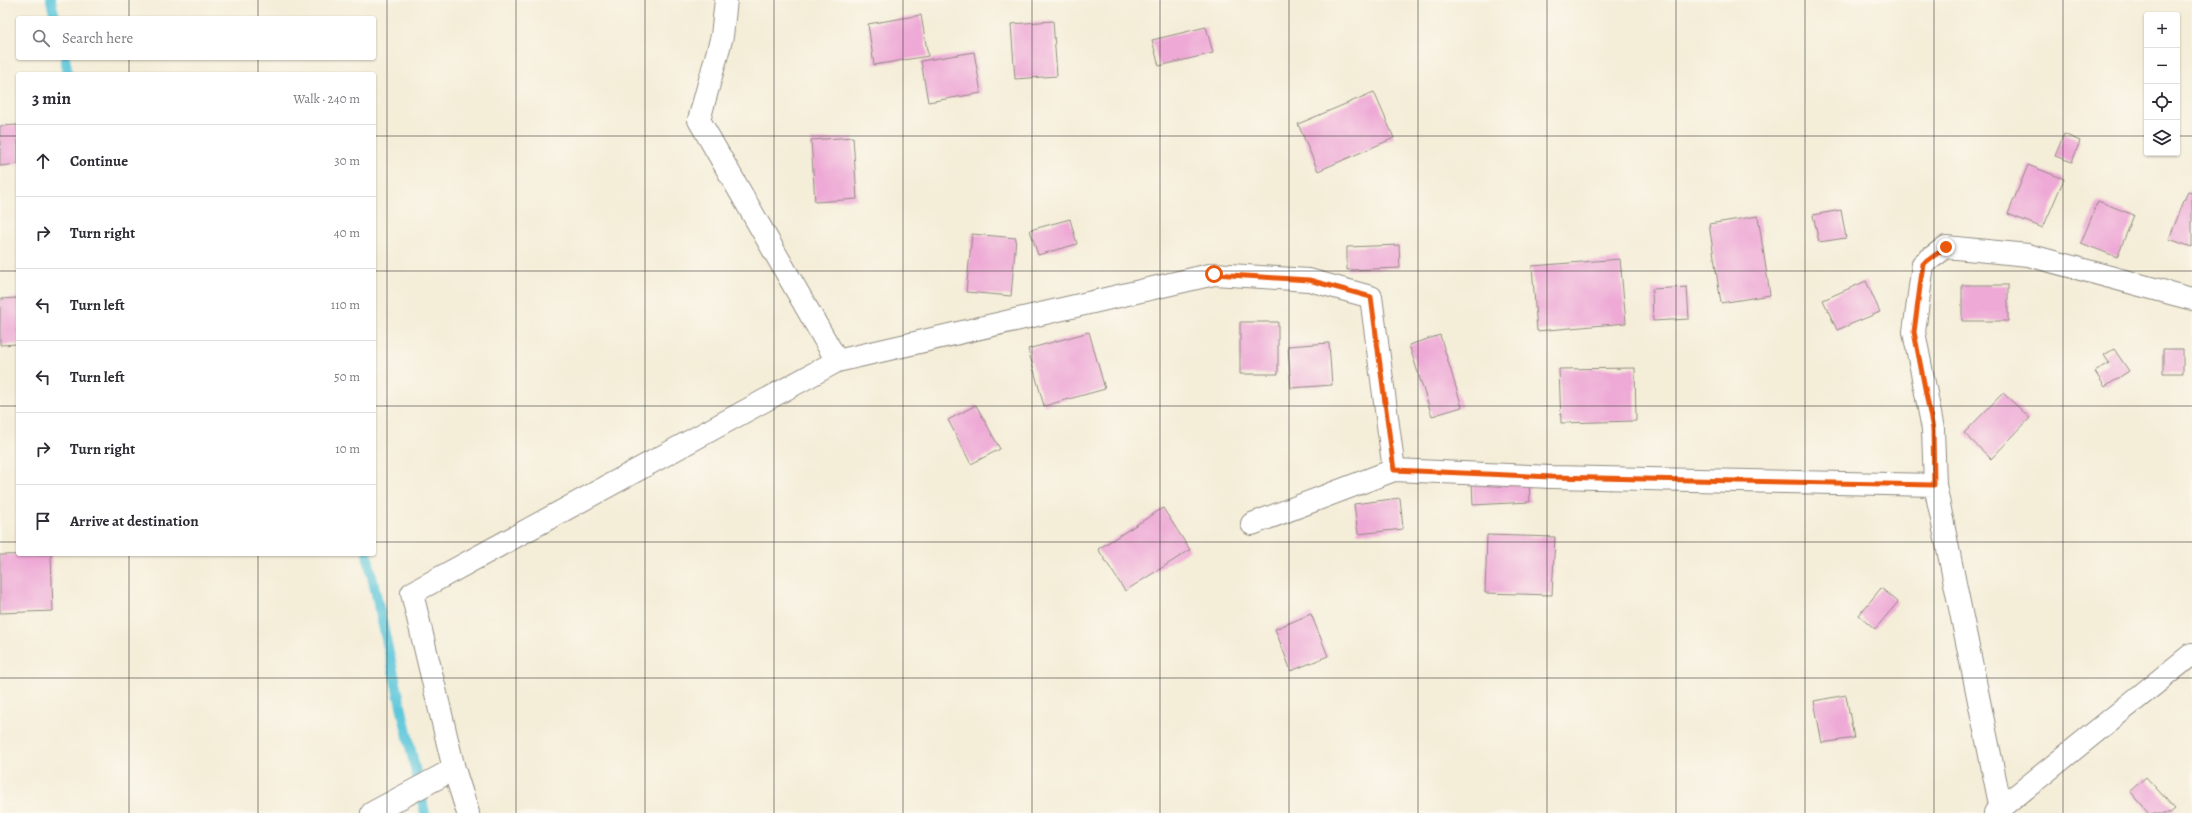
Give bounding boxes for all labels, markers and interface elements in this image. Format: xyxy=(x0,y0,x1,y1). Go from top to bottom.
map controls xyxy=(2144,12,2180,156)
button: + xyxy=(2144,12,2180,48)
search box xyxy=(16,16,376,60)
icon: search xyxy=(30,27,52,49)
text: Search here xyxy=(62,28,133,48)
button: − xyxy=(2144,48,2180,84)
button: locate xyxy=(2144,84,2180,120)
text: 3 min xyxy=(32,87,71,110)
text: Walk · 240 m xyxy=(293,90,360,107)
button: layers xyxy=(2144,120,2180,156)
icon: ahead xyxy=(32,150,54,172)
text: Continue xyxy=(70,151,128,171)
text: 30 m xyxy=(334,152,360,169)
icon: right xyxy=(32,222,54,244)
text: Turn right xyxy=(70,223,135,243)
text: 40 m xyxy=(334,224,360,241)
route end xyxy=(1937,238,1955,256)
route start xyxy=(1205,265,1223,283)
icon: left xyxy=(32,294,54,316)
text: Turn left xyxy=(70,295,125,315)
text: 110 m xyxy=(331,296,360,313)
icon: left xyxy=(32,366,54,388)
text: Turn left xyxy=(70,367,125,387)
text: 50 m xyxy=(334,368,360,385)
icon: right xyxy=(32,438,54,460)
text: Turn right xyxy=(70,439,135,459)
text: 10 m xyxy=(335,440,360,457)
icon: arrive xyxy=(32,510,54,532)
text: Arrive at destination xyxy=(70,511,199,531)

